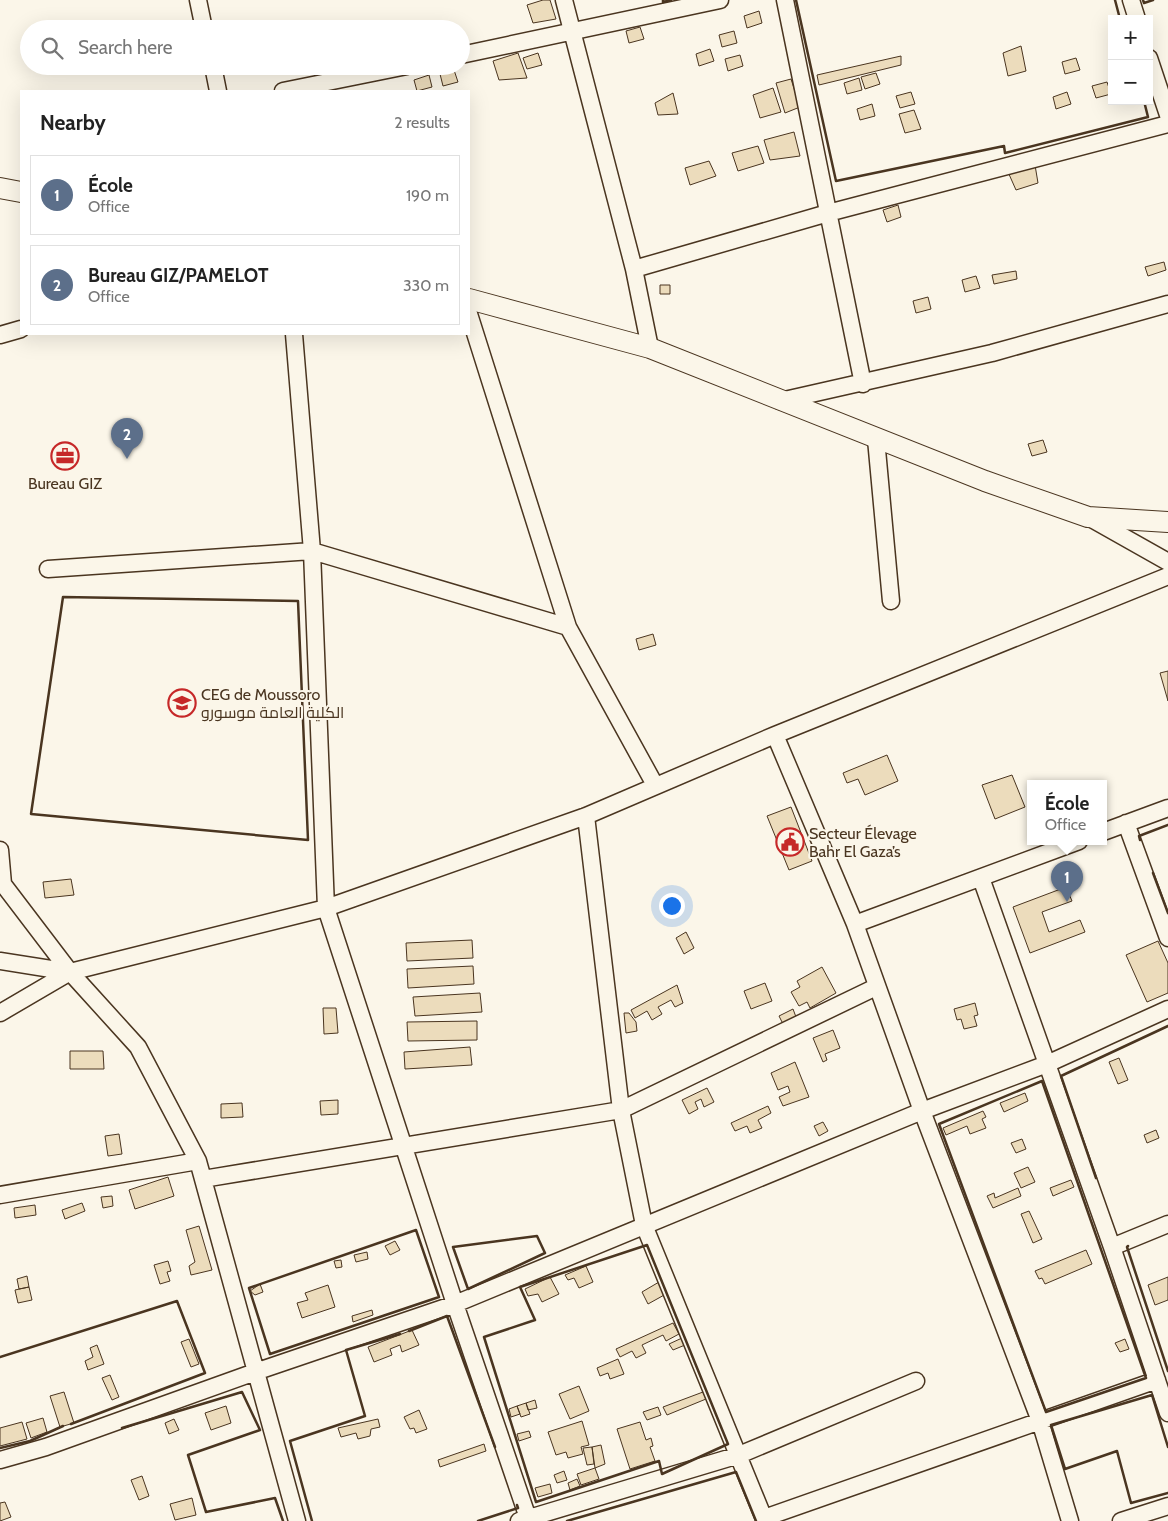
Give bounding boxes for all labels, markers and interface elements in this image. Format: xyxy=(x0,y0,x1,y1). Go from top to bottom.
map controls xyxy=(1108,15,1153,105)
button: + xyxy=(1108,15,1153,60)
search box xyxy=(20,20,470,75)
icon: search xyxy=(38,34,66,62)
text: Search here xyxy=(78,36,172,59)
button: − xyxy=(1108,60,1153,105)
text: Nearby xyxy=(40,110,106,135)
text: 2 results xyxy=(394,113,450,132)
text: École xyxy=(88,174,133,197)
text: 1 xyxy=(54,186,60,205)
text: 190 m xyxy=(406,186,449,205)
text: Office xyxy=(88,197,130,216)
text: Bureau GIZ/PAMELOT xyxy=(88,264,268,287)
text: 2 xyxy=(53,276,61,295)
text: 330 m xyxy=(403,276,449,295)
text: Office xyxy=(88,287,130,306)
pin: 2 xyxy=(111,418,143,459)
office icon: Bureau GIZ xyxy=(50,441,80,471)
place label: Bureau GIZ xyxy=(28,474,102,493)
place label: CEG de Moussoro الكلية العامة موسورو xyxy=(201,685,344,722)
school or university icon: CEG de Moussoro الكلية العامة موسورو xyxy=(167,688,197,718)
popup xyxy=(1027,780,1107,845)
text: École xyxy=(1045,792,1089,815)
text: Office xyxy=(1045,815,1086,834)
place label: Secteur Élevage Bahr El Gaza’s xyxy=(809,824,917,861)
public building icon: Secteur Élevage Bahr El Gaza’s xyxy=(775,827,805,857)
pin: 1 xyxy=(1051,861,1083,902)
your location xyxy=(659,893,685,919)

